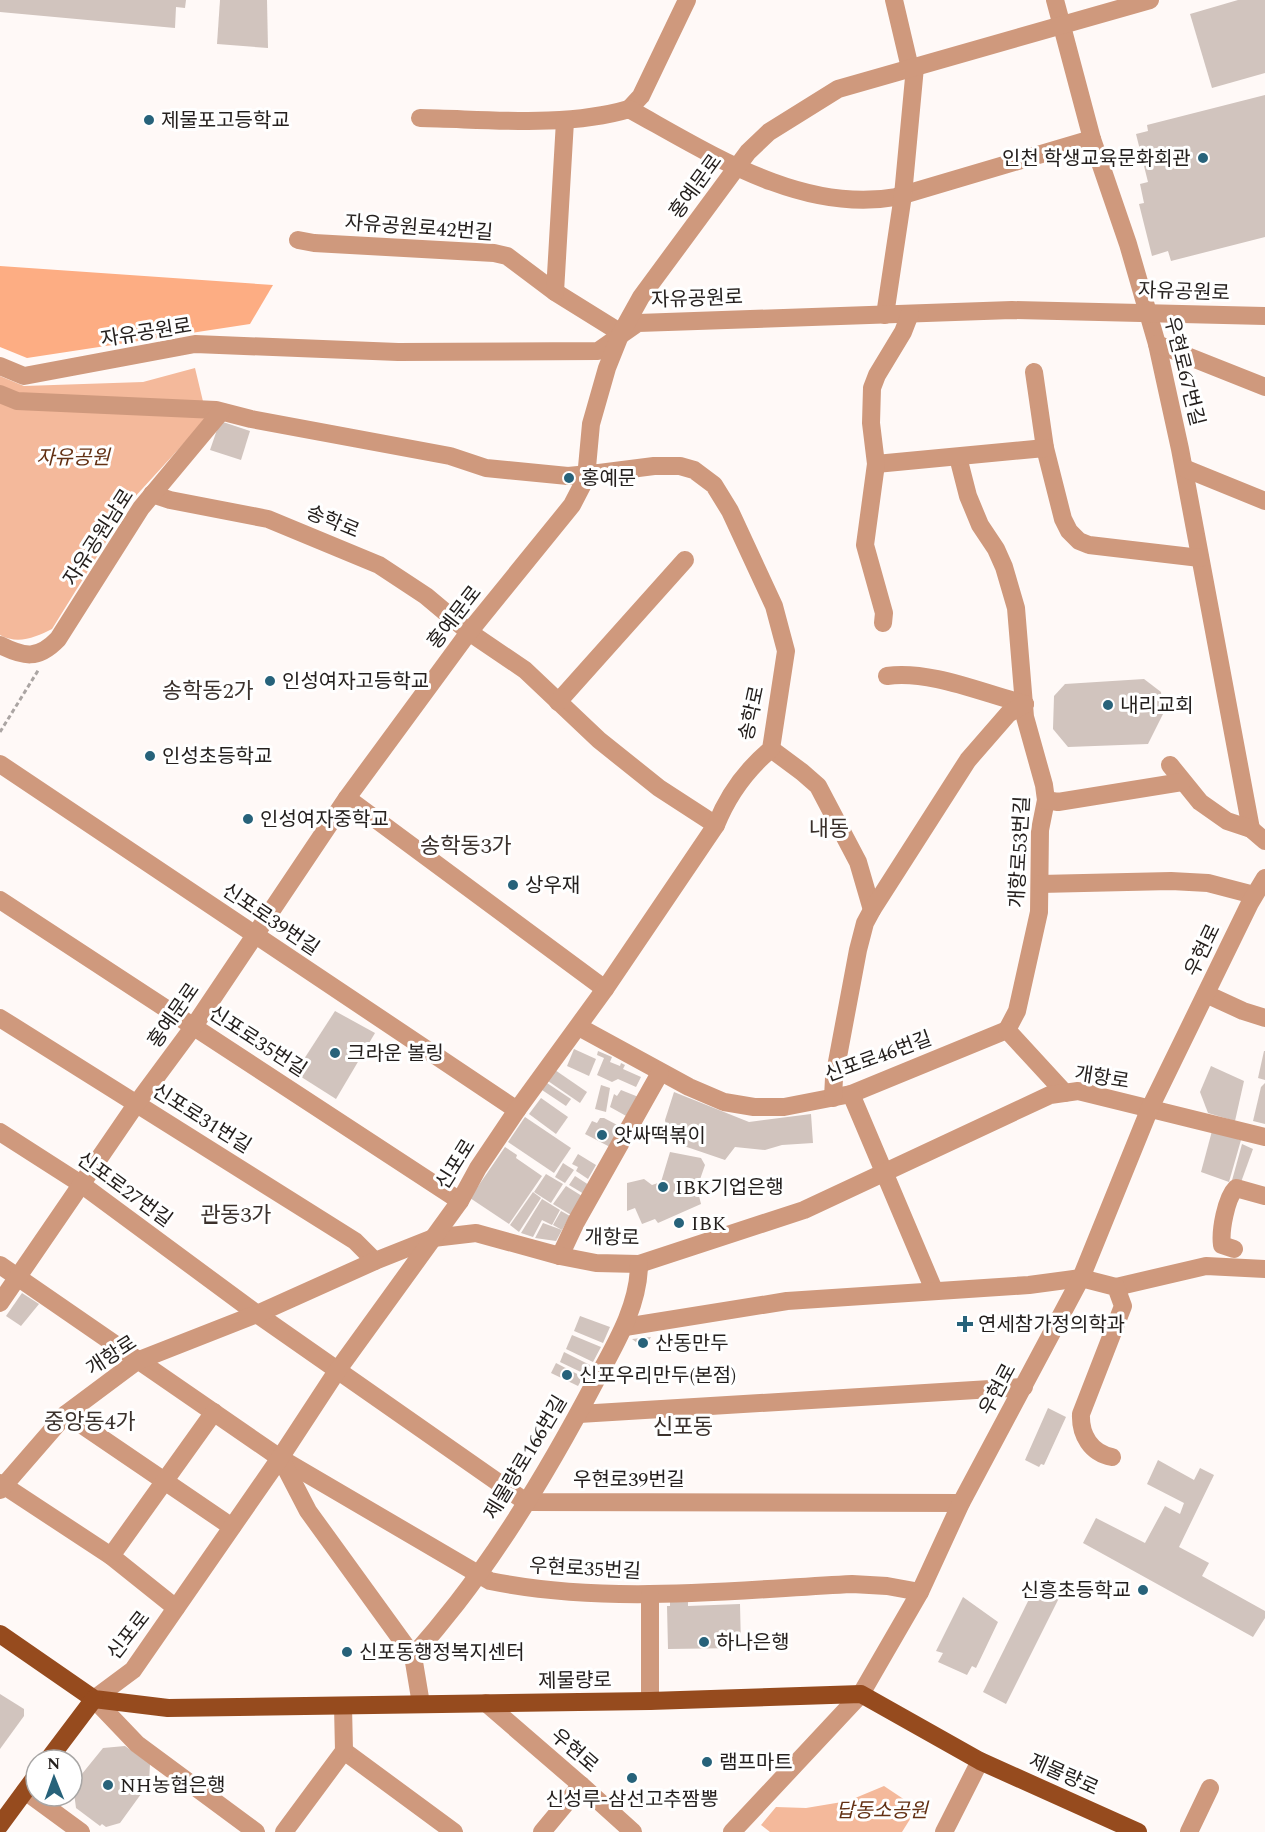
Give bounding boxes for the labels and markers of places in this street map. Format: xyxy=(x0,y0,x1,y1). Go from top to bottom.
place label: 제물포고등학교 xyxy=(161,106,290,136)
marker: 제물포고등학교 xyxy=(142,113,156,127)
place label: 인천 학생교육문화회관 xyxy=(1002,144,1191,174)
marker: 인천 학생교육문화회관 xyxy=(1196,151,1210,165)
place label: 홍예문 xyxy=(581,464,636,494)
marker: 홍예문 xyxy=(562,471,576,485)
place label: 인성여자고등학교 xyxy=(282,667,429,697)
marker: 인성여자고등학교 xyxy=(263,674,277,688)
place label: 내리교회 xyxy=(1120,691,1194,721)
marker: 내리교회 xyxy=(1101,698,1115,712)
place label: 인성초등학교 xyxy=(162,742,272,772)
marker: 인성초등학교 xyxy=(143,749,157,763)
place label: 인성여자중학교 xyxy=(260,805,389,835)
marker: 인성여자중학교 xyxy=(241,812,255,826)
place label: 상우재 xyxy=(525,871,580,901)
marker: 상우재 xyxy=(506,878,520,892)
place label: 크라운 볼링 xyxy=(347,1039,444,1069)
marker: 크라운 볼링 xyxy=(328,1046,342,1060)
place label: 앗싸떡볶이 xyxy=(614,1121,706,1151)
marker: 앗싸떡볶이 xyxy=(595,1128,609,1142)
place label: IBK기업은행 xyxy=(675,1173,784,1203)
marker: IBK기업은행 xyxy=(656,1180,670,1194)
place label: IBK xyxy=(691,1209,727,1239)
marker: IBK xyxy=(672,1216,686,1230)
place label: 연세참가정의학과 xyxy=(978,1310,1125,1340)
marker: 연세참가정의학과 xyxy=(956,1315,974,1333)
place label: 산동만두 xyxy=(655,1329,729,1359)
marker: 산동만두 xyxy=(636,1336,650,1350)
place label: 신포우리만두(본점) xyxy=(579,1361,736,1391)
marker: 신포우리만두(본점) xyxy=(560,1368,574,1382)
place label: 신흥초등학교 xyxy=(1021,1576,1131,1606)
marker: 신흥초등학교 xyxy=(1136,1583,1150,1597)
place label: 하나은행 xyxy=(716,1628,790,1658)
marker: 하나은행 xyxy=(697,1635,711,1649)
place label: 신포동행정복지센터 xyxy=(359,1638,525,1668)
marker: 신포동행정복지센터 xyxy=(340,1645,354,1659)
place label: 램프마트 xyxy=(719,1748,793,1778)
marker: 램프마트 xyxy=(700,1755,714,1769)
place label: NH농협은행 xyxy=(120,1771,226,1801)
marker: 신성루-삼선고추짬뽕 xyxy=(625,1771,639,1785)
marker: NH농협은행 xyxy=(101,1778,115,1792)
place label: 신성루-삼선고추짬뽕 xyxy=(545,1785,719,1815)

